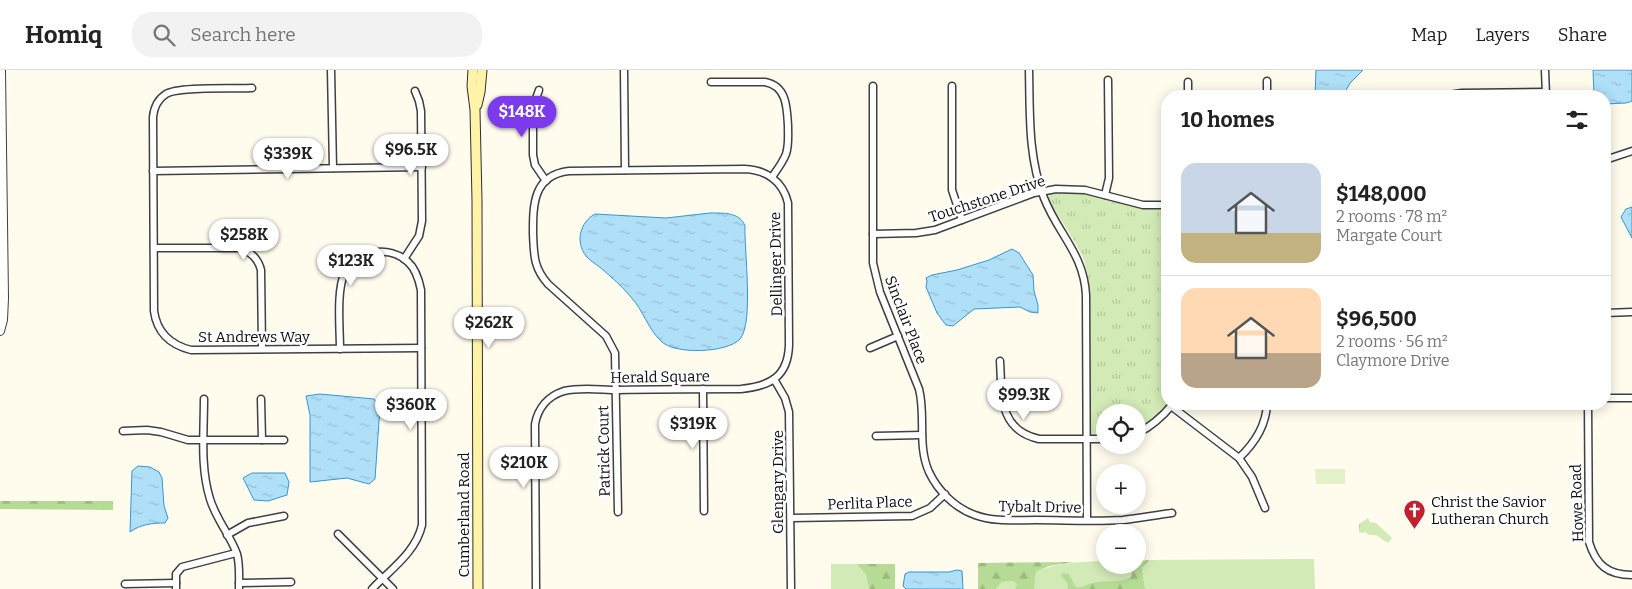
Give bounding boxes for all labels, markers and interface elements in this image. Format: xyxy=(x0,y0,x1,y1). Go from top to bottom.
search box xyxy=(132,12,482,57)
text: Homiq xyxy=(25,21,102,49)
icon: search xyxy=(150,21,178,49)
text: Search here xyxy=(190,23,296,46)
text: Map xyxy=(1411,24,1447,46)
text: Layers xyxy=(1475,24,1530,46)
text: Share xyxy=(1558,24,1607,46)
pin: $148K xyxy=(487,96,557,138)
text: $148K xyxy=(498,102,546,121)
icon: filters xyxy=(1563,106,1591,134)
text: 10 homes xyxy=(1181,107,1275,133)
pin: $96.5K xyxy=(370,134,452,176)
pin: $339K xyxy=(253,138,323,180)
text: $96.5K xyxy=(385,140,437,159)
text: $339K xyxy=(264,144,312,163)
street label: Touchstone Drive xyxy=(926,172,1048,226)
text: $148,000 xyxy=(1336,181,1427,207)
icon: home xyxy=(1221,183,1281,243)
text: 2 rooms · 78 m² xyxy=(1336,207,1447,226)
street label: Dellinger Drive xyxy=(766,212,786,316)
pin: $258K xyxy=(209,218,279,261)
text: $258K xyxy=(220,225,268,244)
text: Margate Court xyxy=(1336,226,1442,245)
pin: $123K xyxy=(316,244,386,287)
text: $123K xyxy=(328,251,374,270)
street label: Sinclair Place xyxy=(881,273,931,367)
pin: $262K xyxy=(454,306,524,349)
text: $96,500 xyxy=(1336,306,1417,332)
icon: home xyxy=(1221,308,1281,368)
text: $262K xyxy=(465,313,513,332)
street label: St Andrews Way xyxy=(198,328,310,346)
text: 2 rooms · 56 m² xyxy=(1336,332,1448,351)
text: Claymore Drive xyxy=(1336,351,1449,370)
street label: Herald Square xyxy=(610,367,710,387)
pin: $99.3K xyxy=(983,378,1065,421)
text: $99.3K xyxy=(998,385,1050,404)
pin: $360K xyxy=(376,388,446,431)
text: $360K xyxy=(386,395,436,414)
map controls xyxy=(1096,404,1146,574)
button: locate xyxy=(1096,404,1146,454)
street label: Patrick Court xyxy=(594,405,614,497)
pin: $319K xyxy=(658,408,728,450)
text: $319K xyxy=(670,414,716,433)
street label: Glengary Drive xyxy=(769,430,787,534)
pin: $210K xyxy=(489,446,559,489)
street label: Cumberland Road xyxy=(455,452,473,578)
text: $210K xyxy=(500,453,548,472)
button: + xyxy=(1096,464,1146,514)
street label: Howe Road xyxy=(1567,464,1587,542)
street label: Perlita Place xyxy=(827,493,913,513)
place label: Christ the Savior Lutheran Church xyxy=(1431,493,1550,528)
street label: Tybalt Drive xyxy=(998,497,1082,517)
church icon: Christ the Savior Lutheran Church xyxy=(1403,499,1427,530)
button: − xyxy=(1096,524,1146,574)

